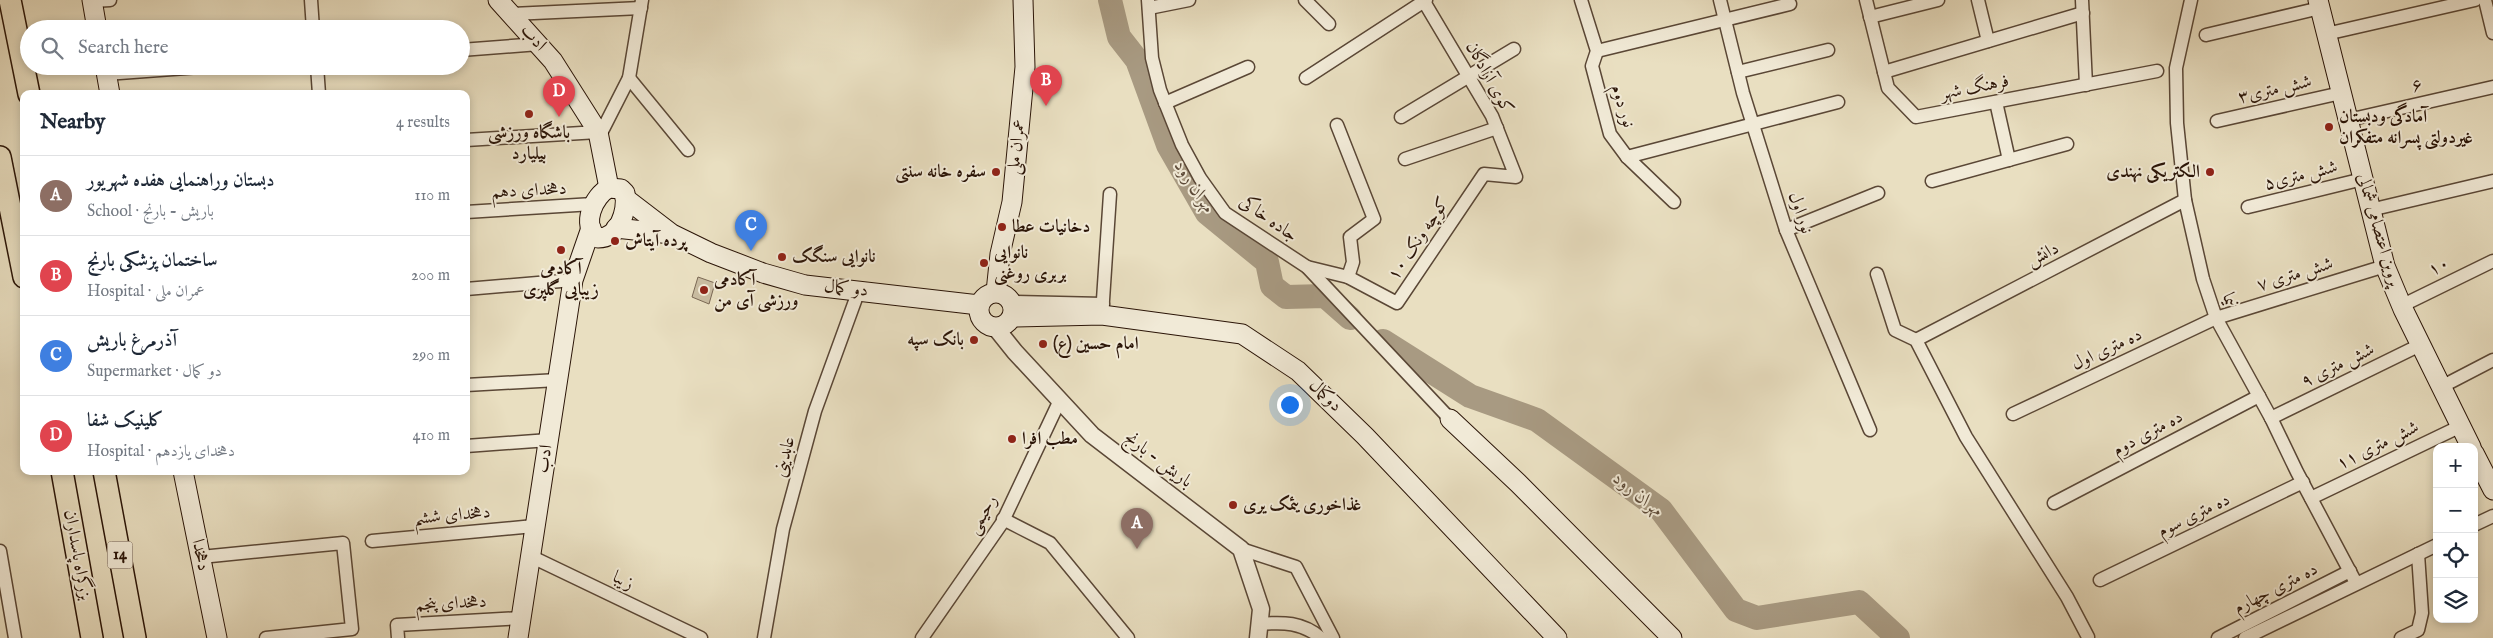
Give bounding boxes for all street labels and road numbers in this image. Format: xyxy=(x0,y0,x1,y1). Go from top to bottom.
street label: ادب xyxy=(515,20,551,56)
street label: کوی آزادگان xyxy=(1460,37,1519,118)
street label: فرهنگ شهر xyxy=(1937,68,2011,106)
street label: شش متری۳ xyxy=(2236,70,2314,110)
street label: ۶ xyxy=(2409,74,2425,98)
street label: نور دوم xyxy=(1601,81,1640,131)
street label: عمران ملی xyxy=(1003,118,1031,176)
street label: ۵شش متری xyxy=(2262,156,2340,196)
street label: پروین اعتصامی شمالی xyxy=(2351,171,2406,291)
street label: دهخدای دهم xyxy=(491,178,567,208)
street label: جاده خاکی xyxy=(1234,189,1303,247)
street label: نور اول xyxy=(1782,189,1818,237)
street label: کوچه ونک ۱۰ xyxy=(1383,193,1455,285)
street label: دانش xyxy=(2023,237,2063,273)
street label: ۷ شش متری xyxy=(2254,252,2336,298)
street label: ۱۰ xyxy=(2424,252,2454,282)
street label: دو کمال xyxy=(823,275,869,303)
street label: نیما xyxy=(2216,290,2242,310)
street label: ده متری اول xyxy=(2068,324,2146,376)
street label: ۹ شش متری xyxy=(2298,338,2378,394)
street label: دوکمال xyxy=(1303,375,1347,417)
street label: ده متری دوم xyxy=(2109,406,2189,465)
street label: ۱۱ شش متری xyxy=(2333,416,2423,476)
street label: باریش - بارنج xyxy=(1117,427,1197,496)
street label: عابدینی xyxy=(769,434,801,480)
street label: ادب xyxy=(531,443,559,475)
street label: ده متری سوم xyxy=(2154,489,2235,546)
street label: رحیمی xyxy=(962,491,1004,539)
street label: دهخدای ششم xyxy=(413,501,492,536)
street label: بزرگراه پاسداران xyxy=(58,508,98,602)
street label: دهخدا xyxy=(185,537,215,573)
road number: 14 xyxy=(108,542,132,568)
street label: ده متری چهارم xyxy=(2230,558,2323,623)
street label: زیبا xyxy=(608,566,638,596)
street label: دهخدای پنجم xyxy=(415,591,487,621)

